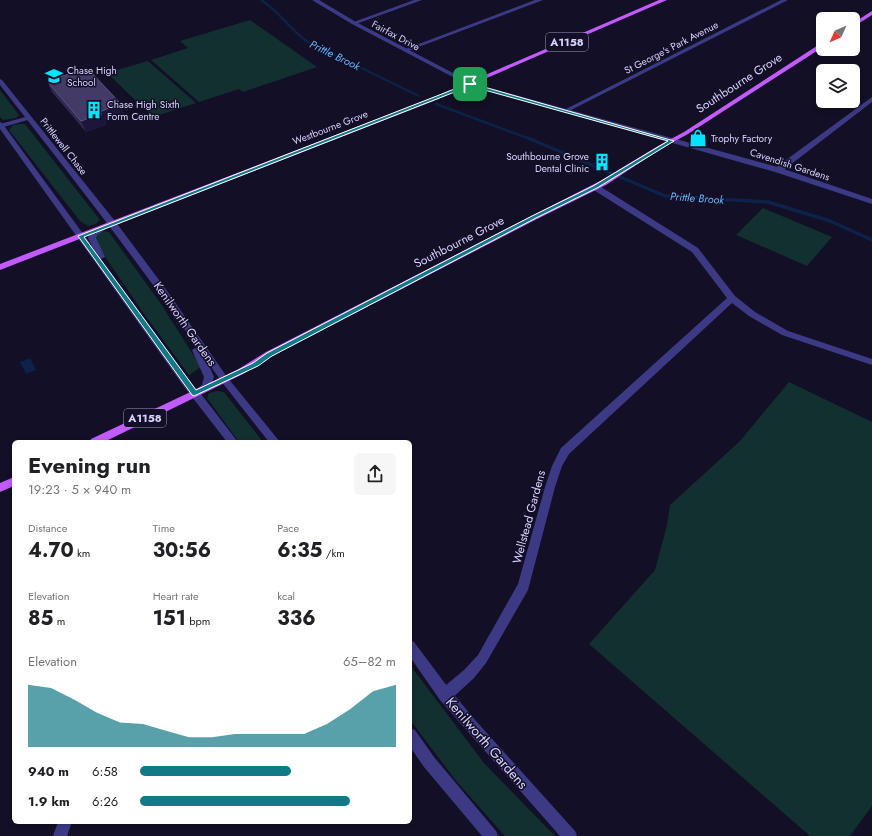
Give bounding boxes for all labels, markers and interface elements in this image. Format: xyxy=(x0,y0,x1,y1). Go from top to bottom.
north arrow xyxy=(816,12,860,56)
map controls xyxy=(816,12,860,108)
street label: Fairfax Drive xyxy=(369,16,423,54)
street label: St George's Park Avenue xyxy=(622,17,721,78)
road number: A1158 xyxy=(546,33,588,51)
water label: Prittle Brook xyxy=(307,36,364,75)
street label: Southbourne Grove xyxy=(692,48,786,118)
place label: Chase High School xyxy=(67,63,117,90)
button: layers xyxy=(816,64,860,108)
school or university icon: Chase High School xyxy=(44,66,64,86)
pin xyxy=(453,67,487,101)
icon: arrive xyxy=(459,73,481,95)
place label: Chase High Sixth Form Centre xyxy=(107,97,180,124)
building icon: Chase High Sixth Form Centre xyxy=(84,100,104,120)
street label: Westbourne Grove xyxy=(290,106,370,149)
street label: Prittlewell Chase xyxy=(36,115,91,178)
shop icon: Trophy Factory xyxy=(688,128,708,148)
place label: Trophy Factory xyxy=(711,131,773,146)
street label: Cavendish Gardens xyxy=(748,145,832,184)
place label: Southbourne Grove Dental Clinic xyxy=(506,149,589,176)
building icon: Southbourne Grove Dental Clinic xyxy=(592,152,612,172)
water label: Prittle Brook xyxy=(669,188,726,208)
street label: Southbourne Grove xyxy=(411,211,507,273)
street label: Kenilworth Gardens xyxy=(149,278,221,370)
road number: A1158 xyxy=(124,409,166,427)
text: Evening run xyxy=(28,449,151,481)
button: share xyxy=(354,453,396,495)
street label: Wellstead Gardens xyxy=(508,468,550,566)
text: 19:23 · 5 × 940 m xyxy=(28,480,131,499)
text: Distance xyxy=(28,520,67,536)
text: Time xyxy=(153,520,175,536)
text: Pace xyxy=(277,520,299,536)
text: 4.70 xyxy=(28,536,74,565)
text: 30:56 xyxy=(153,536,211,565)
text: 6:35 xyxy=(277,536,322,565)
text: km xyxy=(74,545,90,561)
text: /km xyxy=(322,545,345,561)
text: Elevation xyxy=(28,588,70,604)
text: Heart rate xyxy=(153,588,199,604)
text: kcal xyxy=(277,588,295,604)
text: 85 xyxy=(28,604,53,633)
text: 151 xyxy=(153,604,186,633)
text: 336 xyxy=(277,604,316,633)
text: m xyxy=(53,613,65,629)
text: bpm xyxy=(186,613,210,629)
text: Elevation xyxy=(28,652,77,671)
text: 65–82 m xyxy=(343,652,396,671)
street label: Kenilworth Gardens xyxy=(441,693,533,794)
text: 940 m xyxy=(28,762,69,781)
text: 6:58 xyxy=(92,762,118,781)
text: 1.9 km xyxy=(28,792,70,811)
text: 6:26 xyxy=(92,792,118,811)

